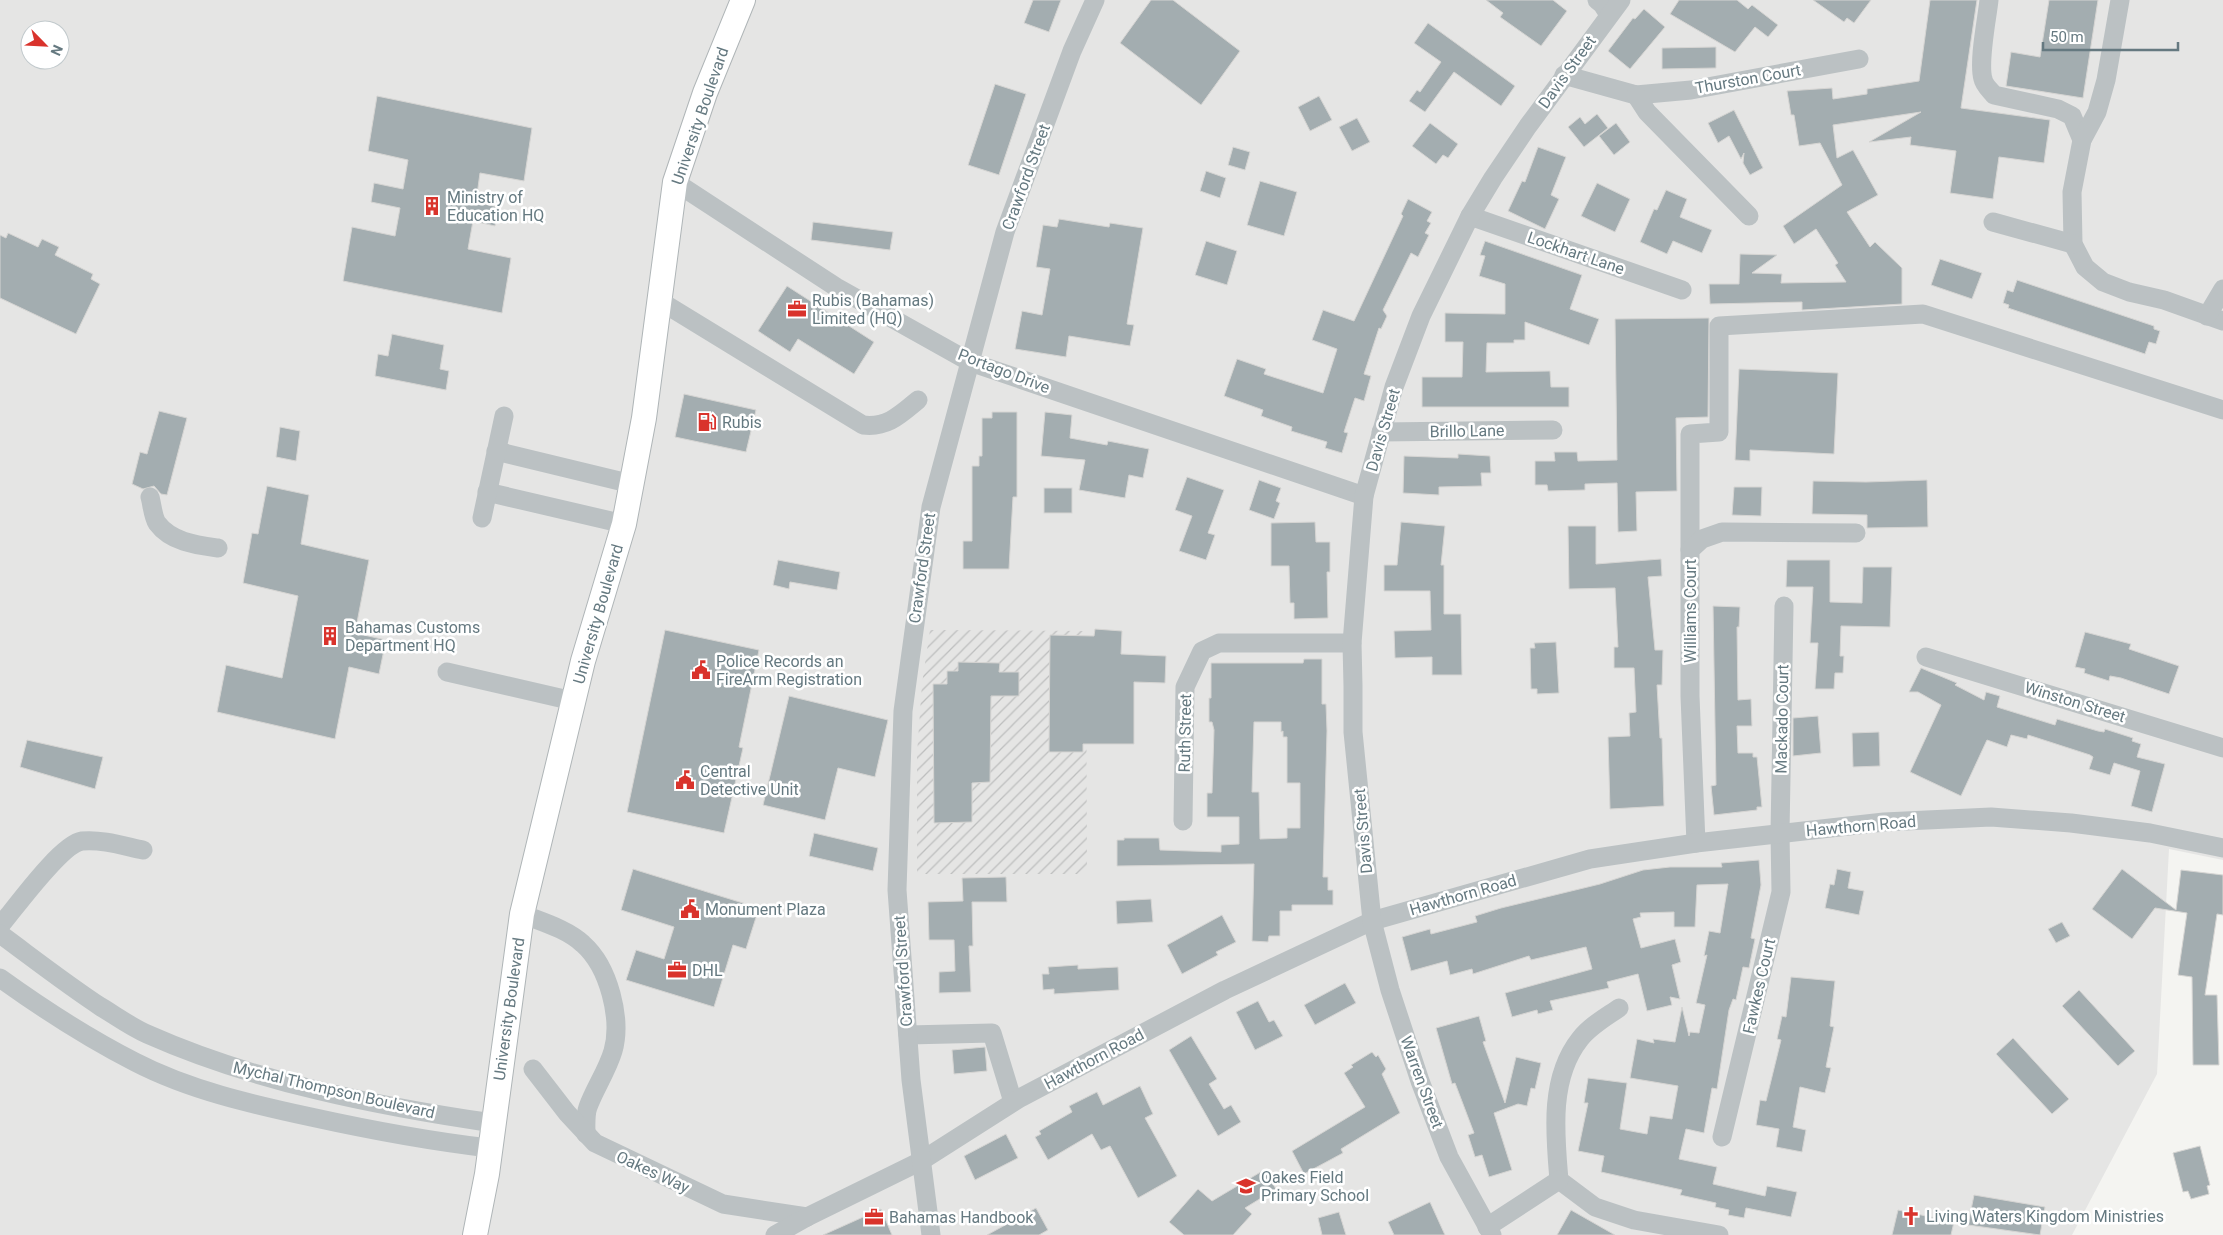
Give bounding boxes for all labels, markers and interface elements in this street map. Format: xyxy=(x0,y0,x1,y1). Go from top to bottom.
north arrow xyxy=(20,20,70,70)
scale bar xyxy=(2043,20,2178,52)
text: 50 m xyxy=(2050,28,2084,46)
street label: Davis Street xyxy=(1534,32,1600,112)
text: N xyxy=(48,43,66,58)
street label: University Boulevard xyxy=(668,45,732,187)
street label: Thurston Court xyxy=(1694,60,1802,98)
street label: Crawford Street xyxy=(998,121,1054,233)
place label: Ministry of Education HQ xyxy=(447,188,544,225)
building icon: Ministry of Education HQ xyxy=(421,195,443,217)
street label: Lockhart Lane xyxy=(1525,228,1627,278)
place label: Rubis (Bahamas) Limited (HQ) xyxy=(812,291,934,328)
office icon: Rubis (Bahamas) Limited (HQ) xyxy=(786,298,808,320)
street label: Portago Drive xyxy=(955,345,1053,397)
street label: Davis Street xyxy=(1362,386,1404,474)
fuel station icon: Rubis xyxy=(696,411,718,433)
place label: Rubis xyxy=(722,413,762,432)
street label: Brillo Lane xyxy=(1429,421,1505,441)
street label: Crawford Street xyxy=(905,512,939,624)
street label: University Boulevard xyxy=(569,542,627,686)
street label: Williams Court xyxy=(1681,559,1700,663)
place label: Bahamas Customs Department HQ xyxy=(345,618,480,655)
building icon: Bahamas Customs Department HQ xyxy=(319,625,341,647)
place label: Police Records an FireArm Registration xyxy=(716,652,862,689)
public building icon: Police Records an FireArm Registration xyxy=(690,659,712,681)
street label: Mackado Court xyxy=(1772,664,1792,774)
street label: Winston Street xyxy=(2022,678,2128,726)
street label: Ruth Street xyxy=(1175,693,1195,773)
place label: Central Detective Unit xyxy=(700,762,799,799)
public building icon: Central Detective Unit xyxy=(674,769,696,791)
street label: Davis Street xyxy=(1350,788,1376,874)
street label: Hawthorn Road xyxy=(1805,812,1917,840)
street label: Hawthorn Road xyxy=(1407,871,1519,919)
public building icon: Monument Plaza xyxy=(679,898,701,920)
place label: Monument Plaza xyxy=(705,900,826,919)
street label: Crawford Street xyxy=(890,915,916,1027)
street label: University Boulevard xyxy=(490,936,528,1082)
street label: Fawkes Court xyxy=(1739,936,1779,1036)
office icon: DHL xyxy=(666,959,688,981)
place label: DHL xyxy=(692,961,723,980)
street label: Hawthorn Road xyxy=(1041,1025,1147,1093)
street label: Warren Street xyxy=(1397,1033,1447,1131)
street label: Mychal Thompson Boulevard xyxy=(231,1058,437,1122)
street label: Oakes Way xyxy=(613,1147,693,1197)
place label: Oakes Field Primary School xyxy=(1261,1168,1369,1205)
school or university icon: Oakes Field Primary School xyxy=(1235,1175,1257,1197)
church icon: Living Waters Kingdom Ministries xyxy=(1900,1205,1922,1227)
office icon: Bahamas Handbook xyxy=(863,1206,885,1228)
place label: Living Waters Kingdom Ministries xyxy=(1926,1207,2164,1226)
place label: Bahamas Handbook xyxy=(889,1208,1034,1227)

